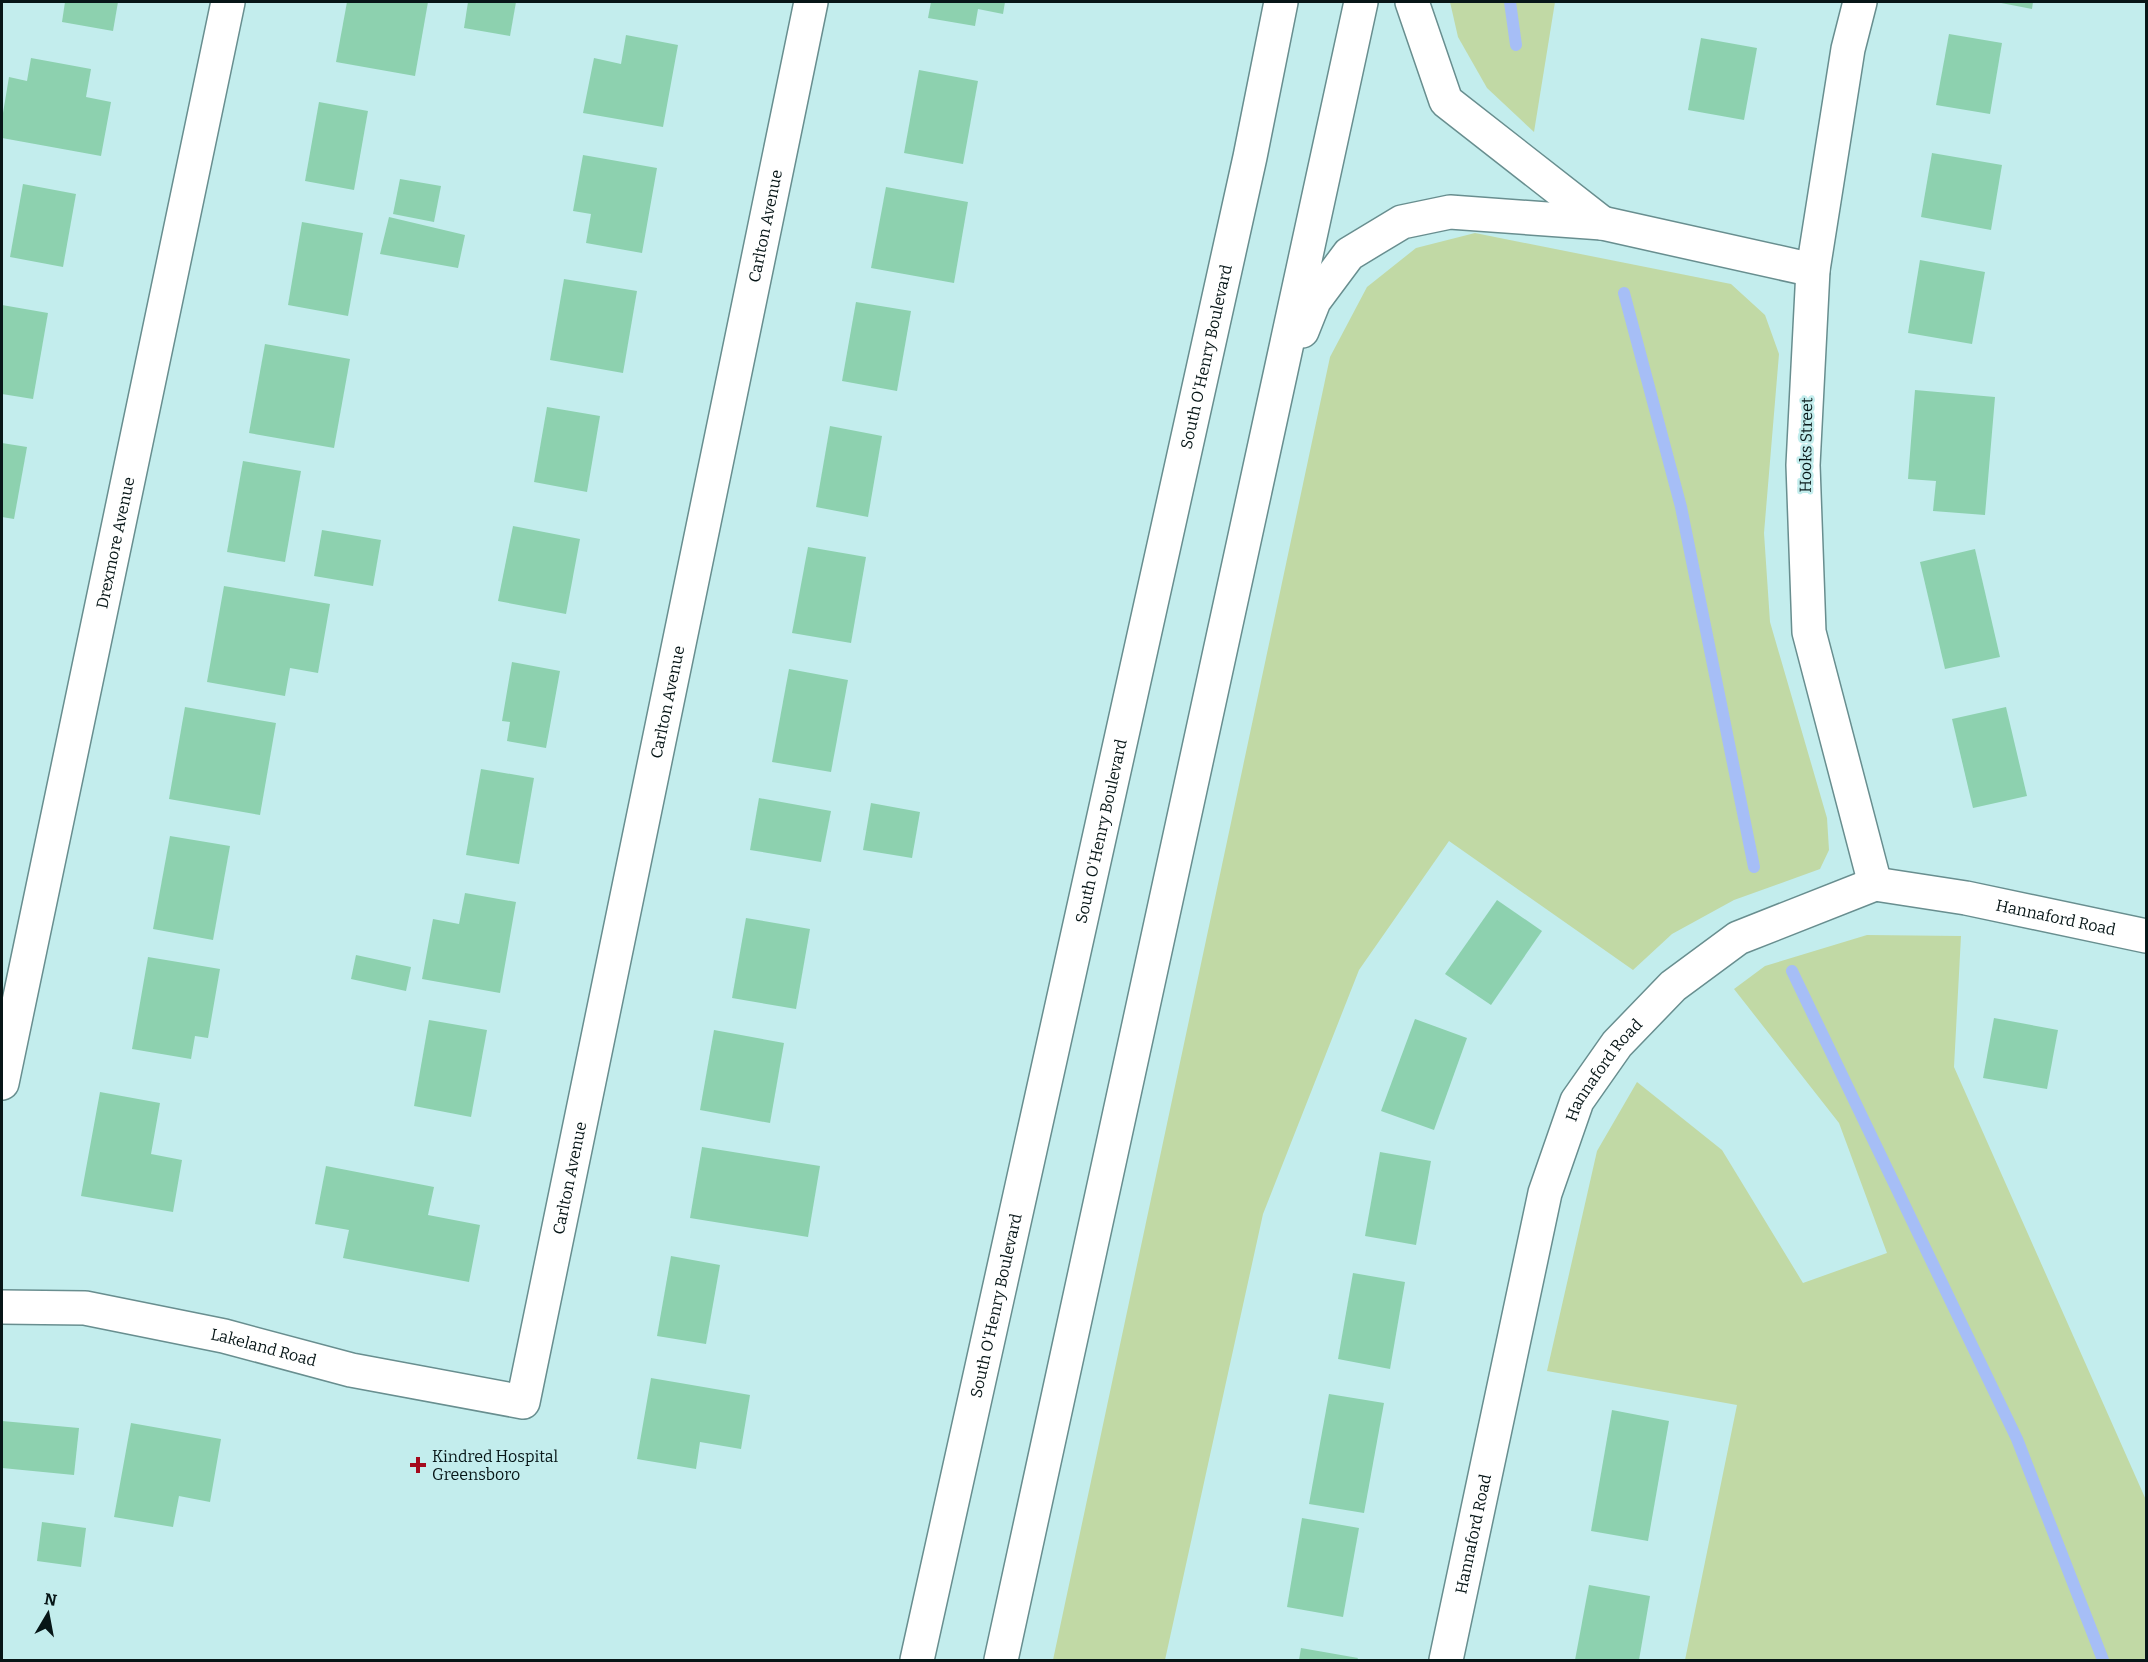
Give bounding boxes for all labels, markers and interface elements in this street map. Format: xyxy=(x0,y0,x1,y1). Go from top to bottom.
street label: Carlton Avenue xyxy=(744,168,786,284)
street label: South O'Henry Boulevard xyxy=(1176,262,1236,451)
street label: Hooks Street xyxy=(1796,397,1816,493)
street label: Drexmore Avenue xyxy=(92,475,138,610)
street label: Carlton Avenue xyxy=(646,644,688,760)
street label: South O'Henry Boulevard xyxy=(1071,737,1130,925)
street label: Hannaford Road xyxy=(1994,895,2118,939)
street label: Hannaford Road xyxy=(1561,1014,1646,1124)
street label: Carlton Avenue xyxy=(548,1120,590,1236)
street label: South O'Henry Boulevard xyxy=(966,1211,1025,1400)
street label: Lakeland Road xyxy=(209,1324,319,1370)
place label: Kindred Hospital Greensboro xyxy=(432,1447,559,1484)
marker: Kindred Hospital Greensboro xyxy=(409,1456,427,1474)
street label: Hannaford Road xyxy=(1451,1472,1495,1595)
north arrow xyxy=(18,1584,78,1644)
text: N xyxy=(43,1589,58,1610)

